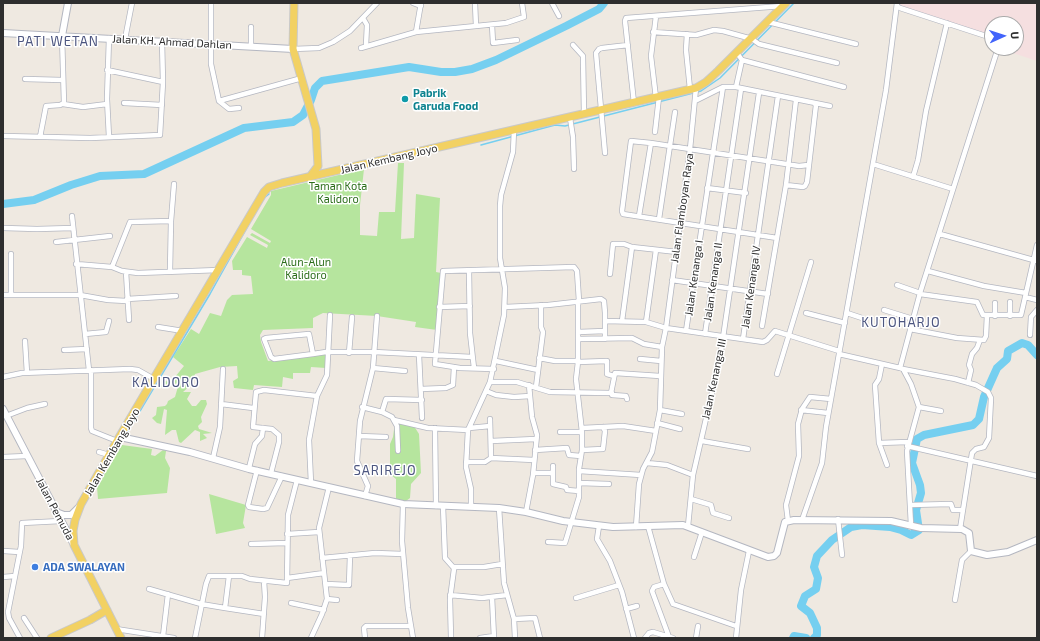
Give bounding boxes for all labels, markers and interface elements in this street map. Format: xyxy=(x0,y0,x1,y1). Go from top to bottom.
north arrow xyxy=(984,16,1024,56)
text: U xyxy=(1009,31,1022,39)
street label: Jalan KH. Ahmad Dahlan xyxy=(112,32,232,52)
district label: PATI WETAN xyxy=(17,34,99,50)
place label: Pabrik Garuda Food xyxy=(413,86,478,112)
marker: Pabrik Garuda Food xyxy=(400,94,410,104)
street label: Jalan Kembang Joyo xyxy=(339,141,439,177)
street label: Jalan Flamboyan Raya xyxy=(668,152,696,264)
park label: Taman Kota Kalidoro xyxy=(309,179,367,205)
street label: Jalan Kenanga I xyxy=(682,239,706,317)
street label: Jalan Kenanga II xyxy=(701,242,725,322)
street label: Jalan Kenanga IV xyxy=(739,245,763,329)
park label: Alun-Alun Kalidoro xyxy=(281,255,331,281)
district label: KUTOHARJO xyxy=(861,315,941,331)
street label: Jalan Kenanga III xyxy=(699,337,729,421)
district label: KALIDORO xyxy=(132,375,200,391)
street label: Jalan Kembang Joyo xyxy=(82,406,142,498)
district label: SARIREJO xyxy=(353,463,417,479)
street label: Jalan Pemuda xyxy=(33,476,77,542)
place label: ADA SWALAYAN xyxy=(43,560,125,574)
marker: ADA SWALAYAN xyxy=(30,562,40,572)

